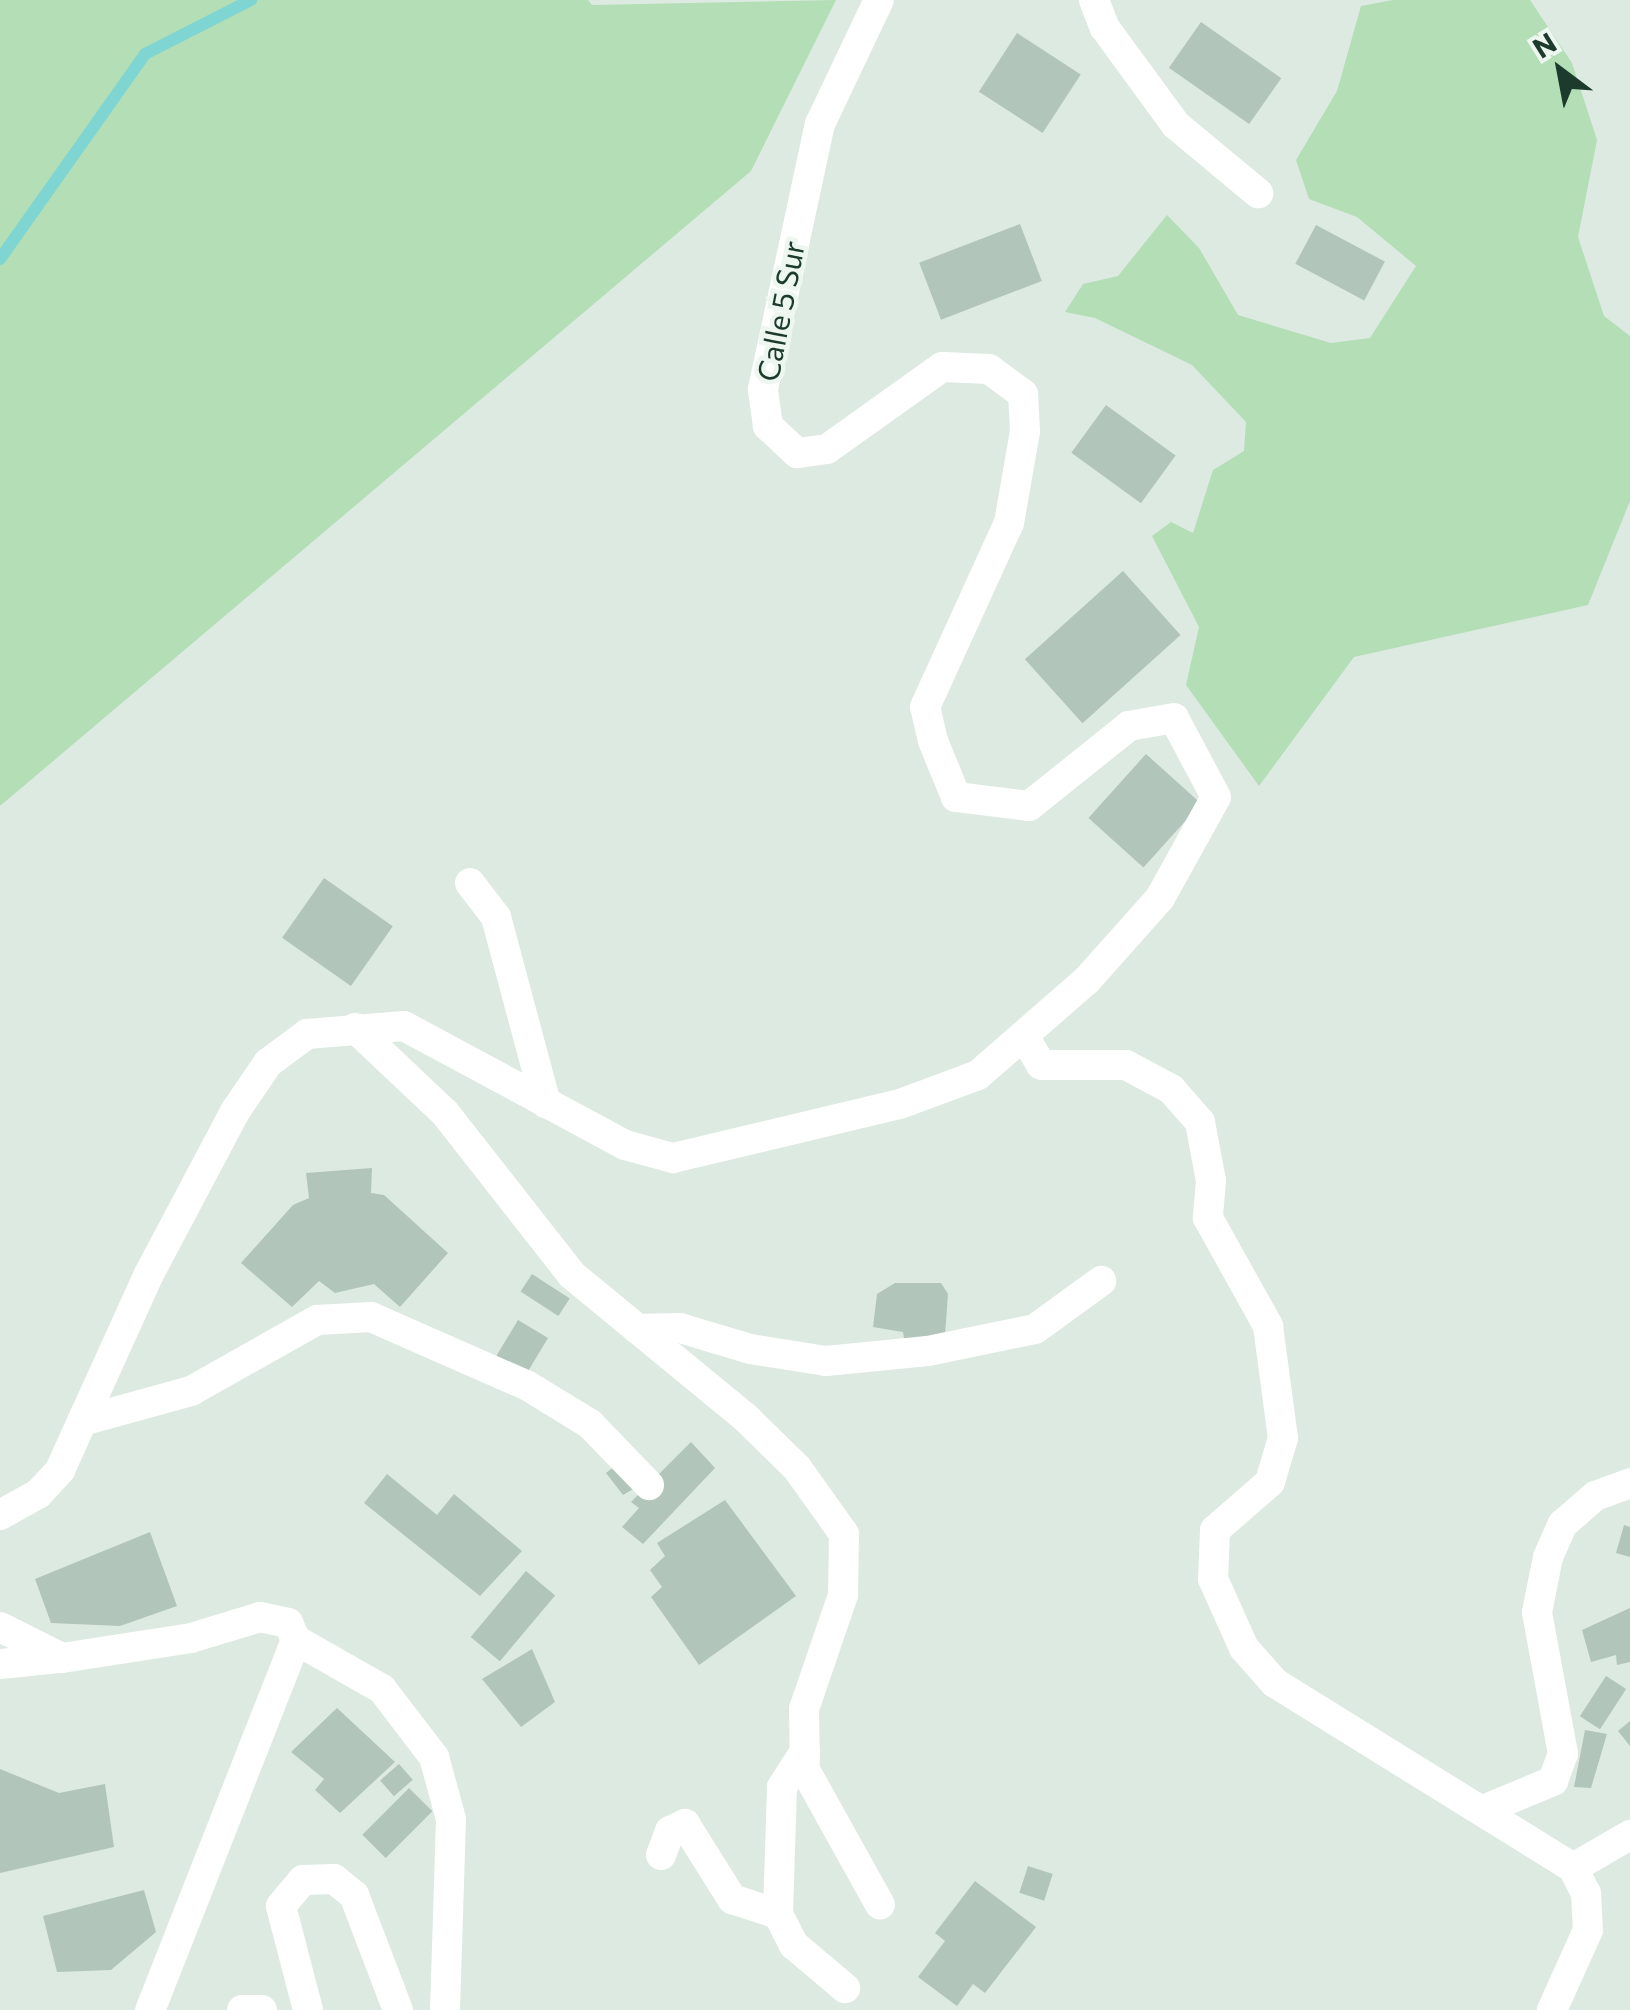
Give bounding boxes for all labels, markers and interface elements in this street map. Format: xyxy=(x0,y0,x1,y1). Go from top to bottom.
north arrow xyxy=(1510,20,1610,120)
text: N xyxy=(1526,25,1562,65)
street label: Calle 5 Sur xyxy=(749,238,811,384)

